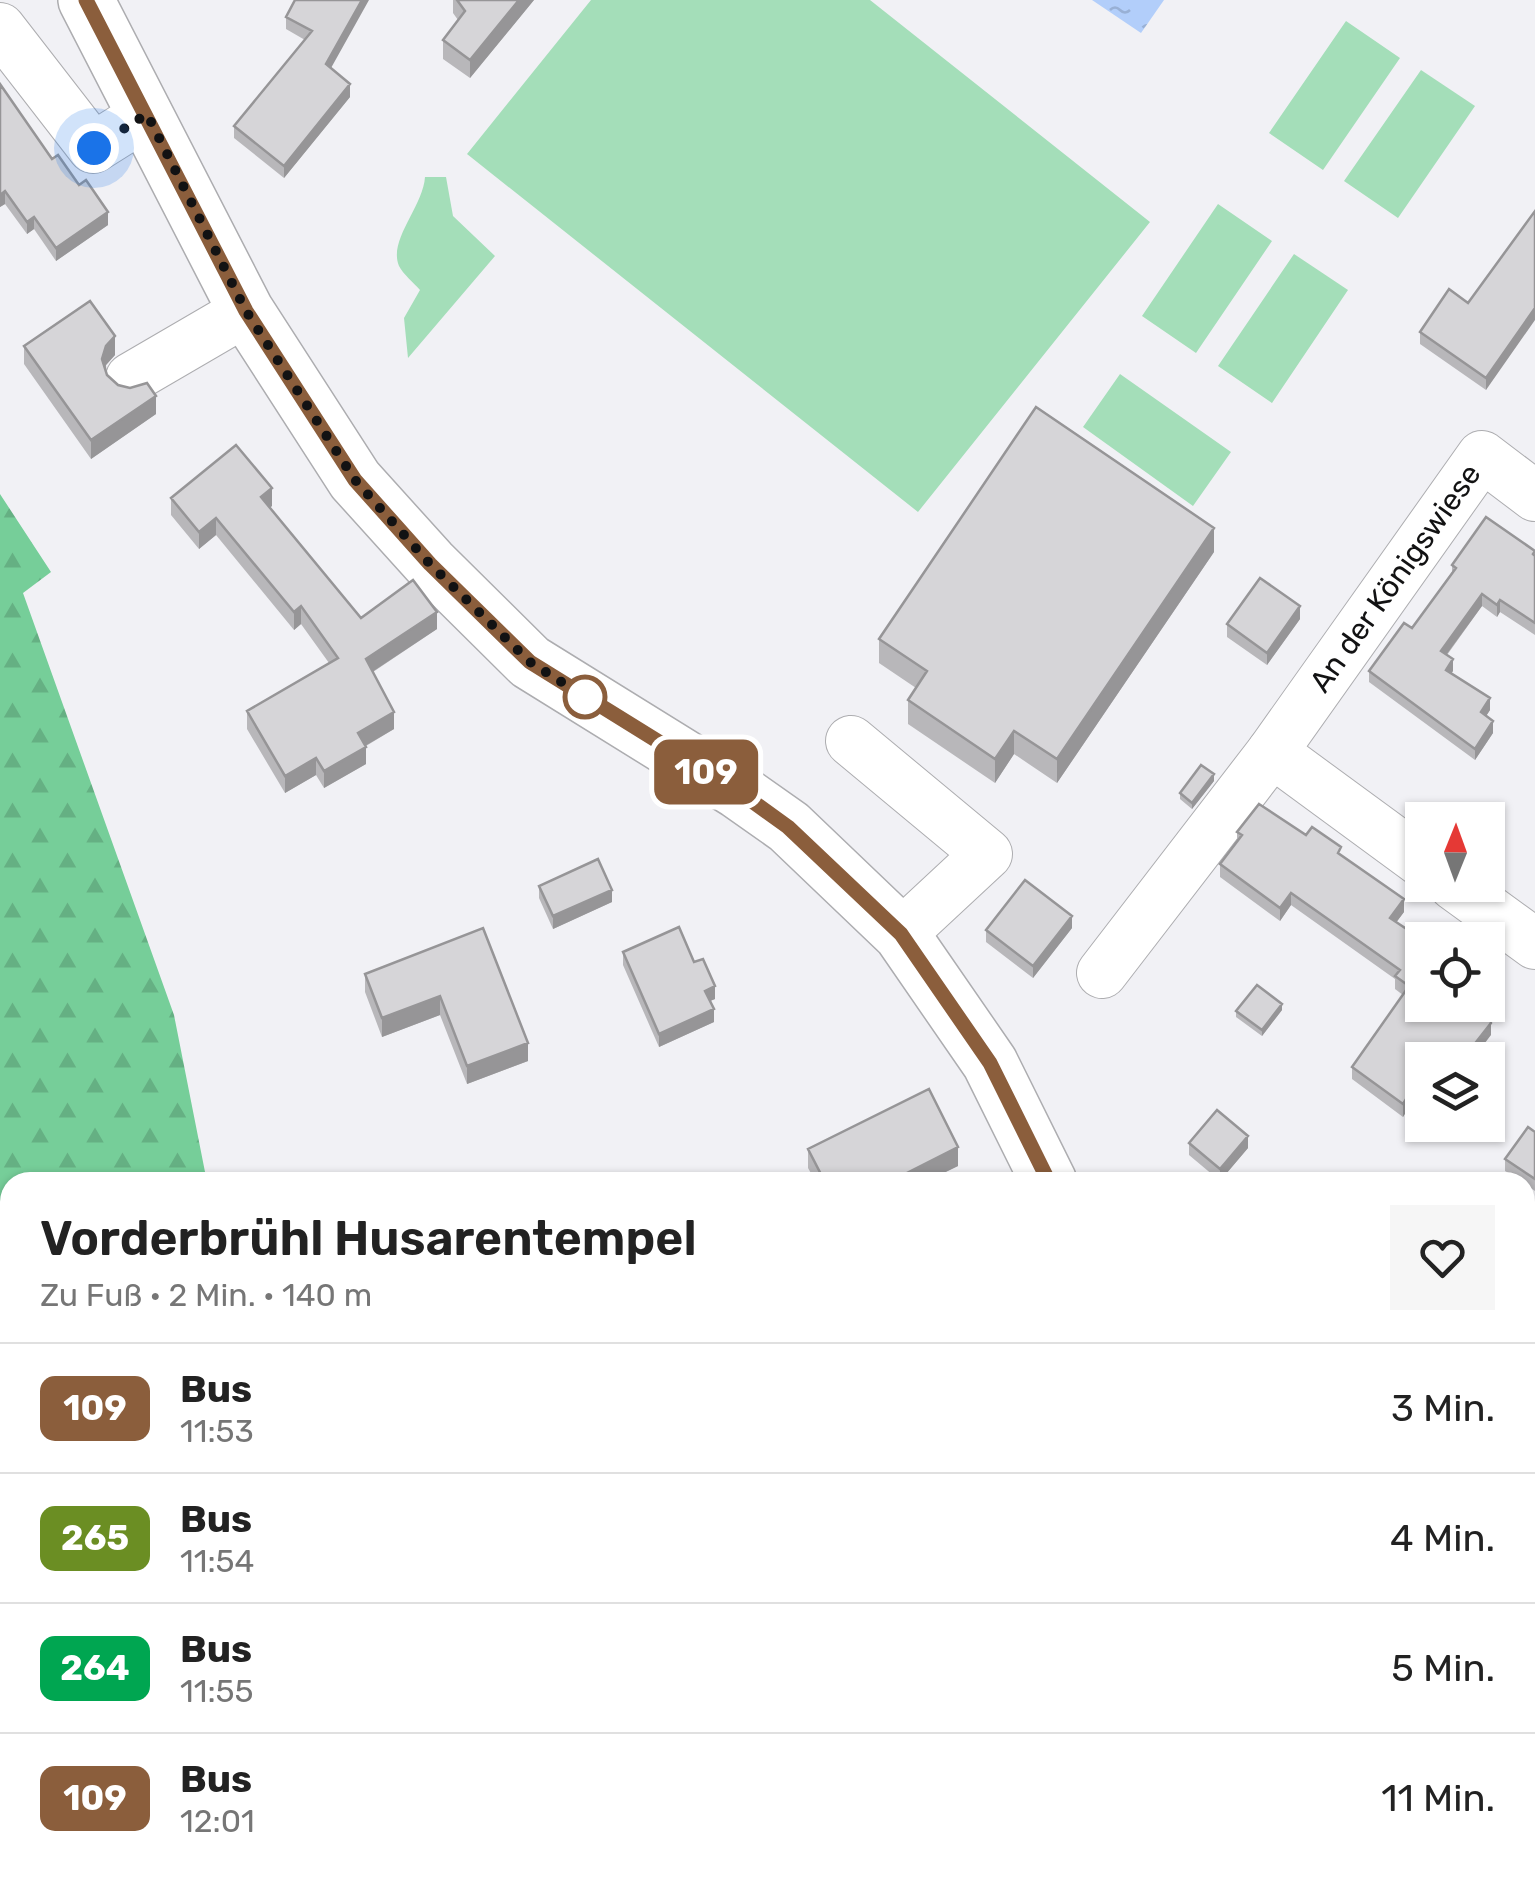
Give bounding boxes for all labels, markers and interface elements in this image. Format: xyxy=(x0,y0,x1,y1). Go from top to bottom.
your location xyxy=(69,123,119,173)
street label: An der Königswiese xyxy=(1302,457,1489,699)
unlabelled marker xyxy=(564,676,606,718)
line badge: 109 xyxy=(648,740,764,804)
text: 109 xyxy=(674,751,738,793)
north arrow xyxy=(1405,802,1505,902)
map controls xyxy=(1405,802,1505,1142)
button: locate xyxy=(1405,922,1505,1022)
button: layers xyxy=(1405,1042,1505,1142)
button: heart xyxy=(1390,1205,1495,1310)
text: Vorderbrühl Husarentempel xyxy=(40,1210,697,1267)
text: Zu Fuß · 2 Min. · 140 m xyxy=(40,1276,372,1314)
text: Bus xyxy=(180,1366,252,1412)
text: 3 Min. xyxy=(1391,1385,1495,1431)
text: 109 xyxy=(63,1387,127,1429)
text: 11:53 xyxy=(180,1412,254,1450)
text: Bus xyxy=(180,1496,252,1542)
text: 4 Min. xyxy=(1390,1515,1495,1561)
text: 265 xyxy=(61,1517,129,1559)
text: 11:54 xyxy=(180,1542,254,1580)
text: Bus xyxy=(180,1626,252,1672)
text: 5 Min. xyxy=(1391,1645,1495,1691)
text: 264 xyxy=(60,1647,130,1689)
text: 11:55 xyxy=(180,1672,254,1710)
text: Bus xyxy=(180,1756,252,1802)
text: 11 Min. xyxy=(1381,1775,1495,1821)
text: 109 xyxy=(63,1777,127,1819)
text: 12:01 xyxy=(180,1802,255,1840)

